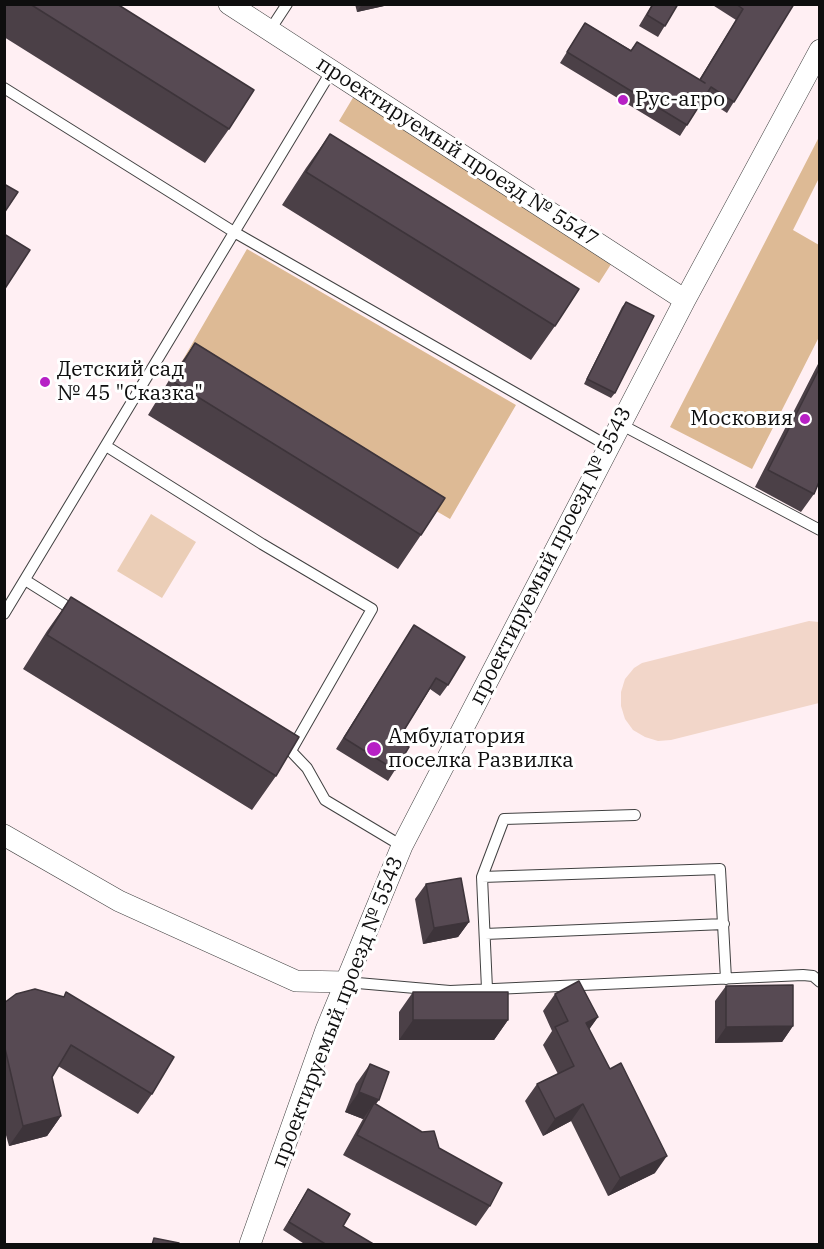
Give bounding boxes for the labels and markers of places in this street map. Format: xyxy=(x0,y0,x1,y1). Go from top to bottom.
place label: Рус-агро xyxy=(635,87,725,113)
marker: Рус-агро xyxy=(616,93,630,107)
place label: Детский сад № 45 "Сказка" xyxy=(57,357,203,407)
marker: Детский сад № 45 "Сказка" xyxy=(38,375,52,389)
place label: Московия xyxy=(690,406,793,432)
marker: Московия xyxy=(798,412,812,426)
place label: Амбулатория поселка Развилка xyxy=(388,724,574,774)
marker: Амбулатория поселка Развилка xyxy=(365,740,383,758)

